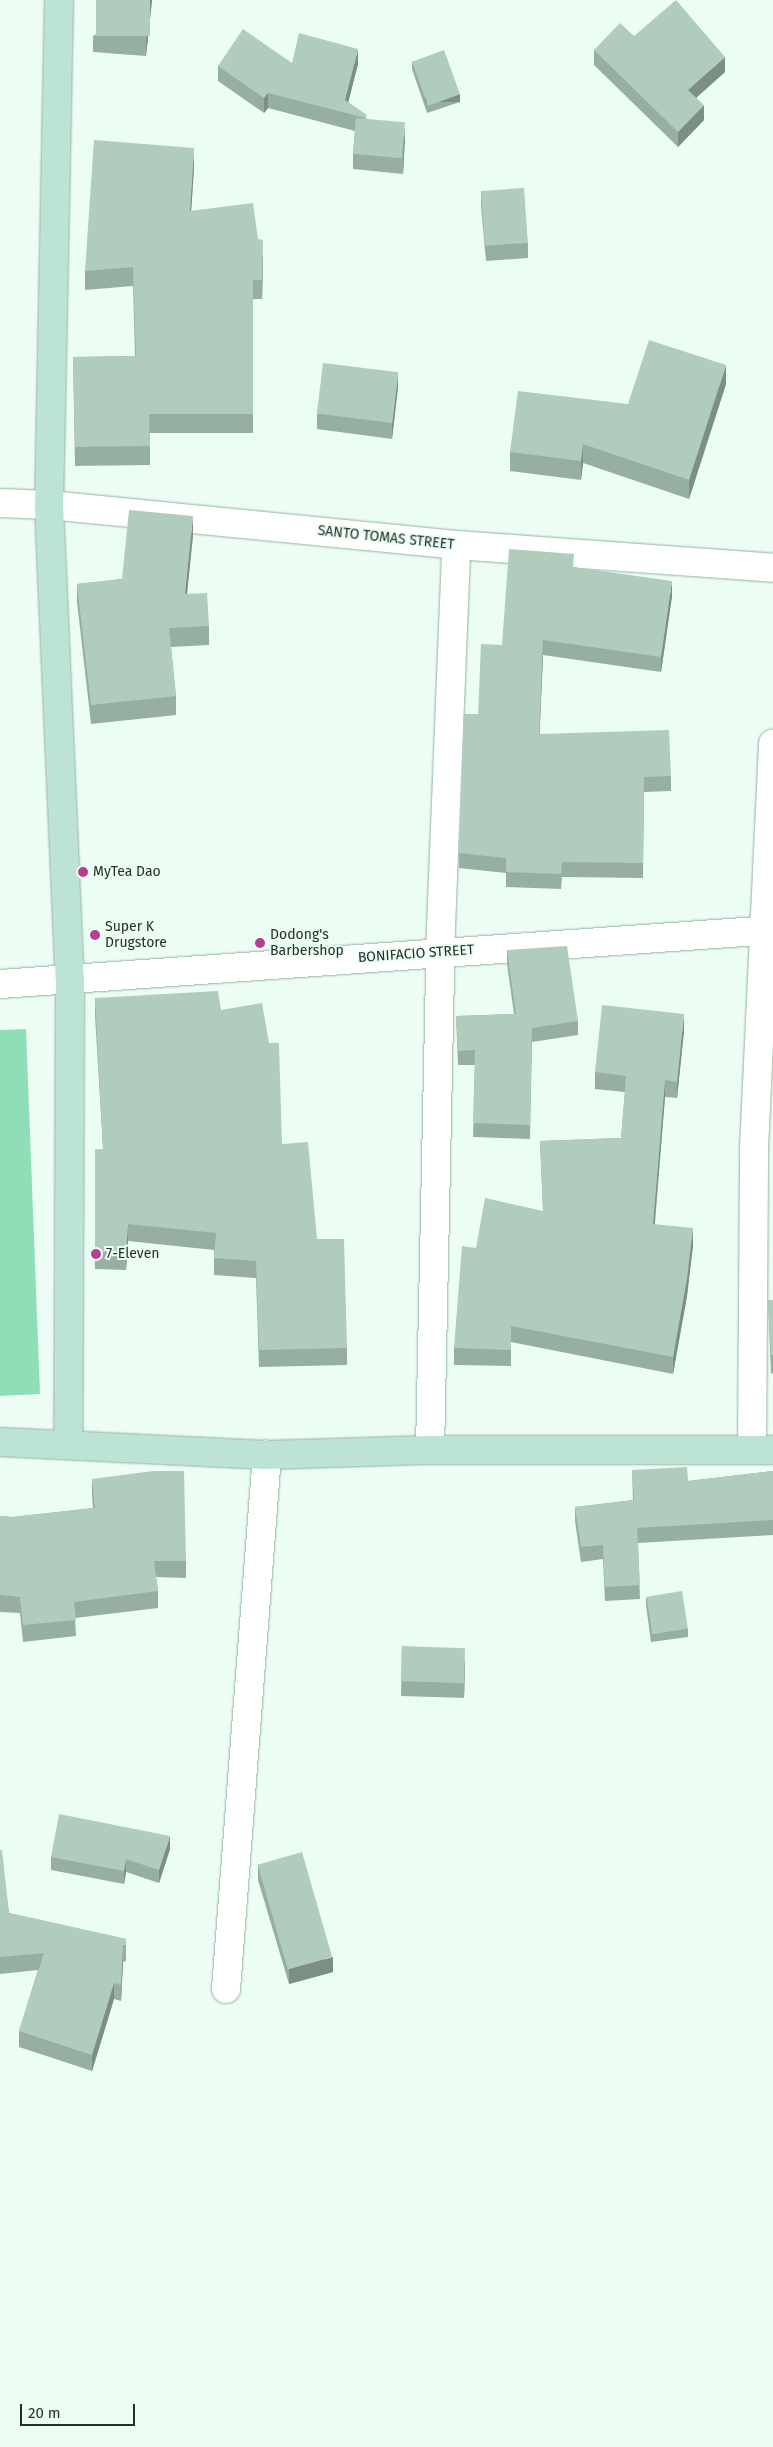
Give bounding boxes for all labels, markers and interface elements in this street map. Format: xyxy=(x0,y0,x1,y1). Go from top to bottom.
street label: SANTO TOMAS STREET xyxy=(317,522,455,554)
place label: MyTea Dao xyxy=(93,864,161,880)
marker: MyTea Dao xyxy=(77,866,89,878)
place label: Super K Drugstore xyxy=(105,919,167,952)
place label: Dodong's Barbershop xyxy=(270,927,344,960)
marker: Super K Drugstore xyxy=(89,929,101,941)
marker: Dodong's Barbershop xyxy=(254,937,266,949)
street label: BONIFACIO STREET xyxy=(357,942,475,966)
place label: 7-Eleven xyxy=(106,1246,160,1262)
marker: 7-Eleven xyxy=(90,1248,102,1260)
scale bar xyxy=(22,2394,138,2426)
text: 20 m xyxy=(28,2404,61,2422)

